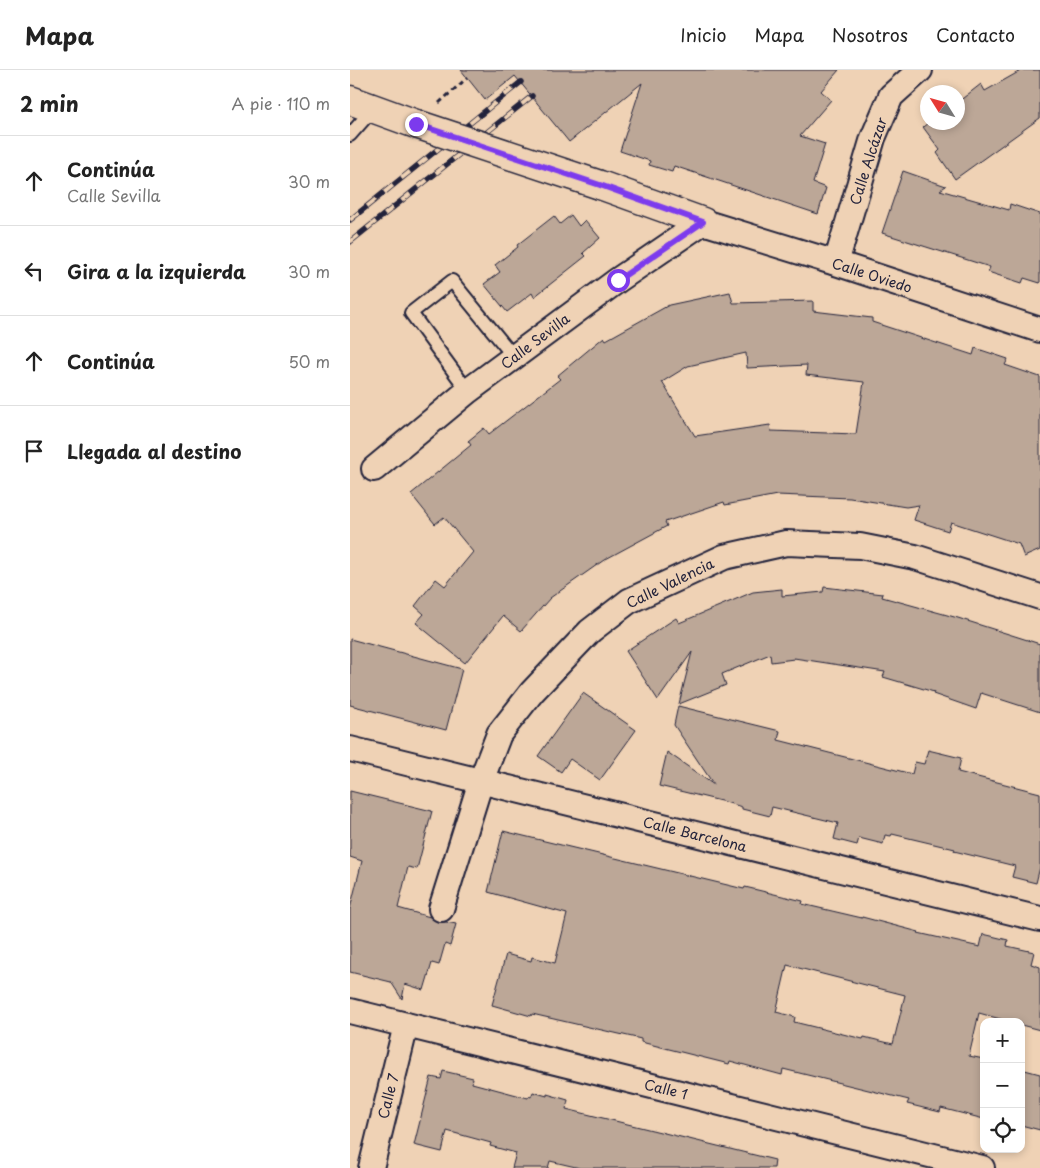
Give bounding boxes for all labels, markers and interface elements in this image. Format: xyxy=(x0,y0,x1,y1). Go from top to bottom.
text: Mapa xyxy=(25,17,94,53)
text: Inicio xyxy=(680,21,727,48)
text: Mapa xyxy=(755,21,804,48)
text: Nosotros xyxy=(832,21,908,48)
text: Contacto xyxy=(936,21,1015,48)
north arrow xyxy=(920,85,965,130)
text: 2 min xyxy=(20,87,79,119)
text: A pie · 110 m xyxy=(232,91,330,115)
route end xyxy=(405,113,428,136)
street label: Calle Alcázar xyxy=(844,114,892,207)
text: Continúa xyxy=(67,155,155,183)
icon: ahead xyxy=(20,167,48,195)
text: 30 m xyxy=(288,169,330,193)
text: Calle Sevilla xyxy=(67,183,161,207)
street label: Calle Oviedo xyxy=(829,252,915,298)
icon: left xyxy=(20,257,48,285)
text: Gira a la izquierda xyxy=(67,257,246,285)
text: 30 m xyxy=(288,259,330,283)
route start xyxy=(607,269,630,292)
street label: Calle Sevilla xyxy=(496,308,574,374)
icon: ahead xyxy=(20,347,48,375)
text: Continúa xyxy=(67,347,155,375)
text: 50 m xyxy=(289,349,330,373)
icon: arrive xyxy=(20,437,48,465)
text: Llegada al destino xyxy=(67,437,241,465)
street label: Calle Valencia xyxy=(623,552,718,613)
street label: Calle Barcelona xyxy=(641,811,749,857)
map controls xyxy=(980,1018,1025,1153)
button: + xyxy=(980,1018,1025,1063)
button: − xyxy=(980,1063,1025,1108)
street label: Calle 7 xyxy=(372,1071,404,1121)
street label: Calle 1 xyxy=(642,1073,690,1105)
button: locate xyxy=(980,1108,1025,1153)

